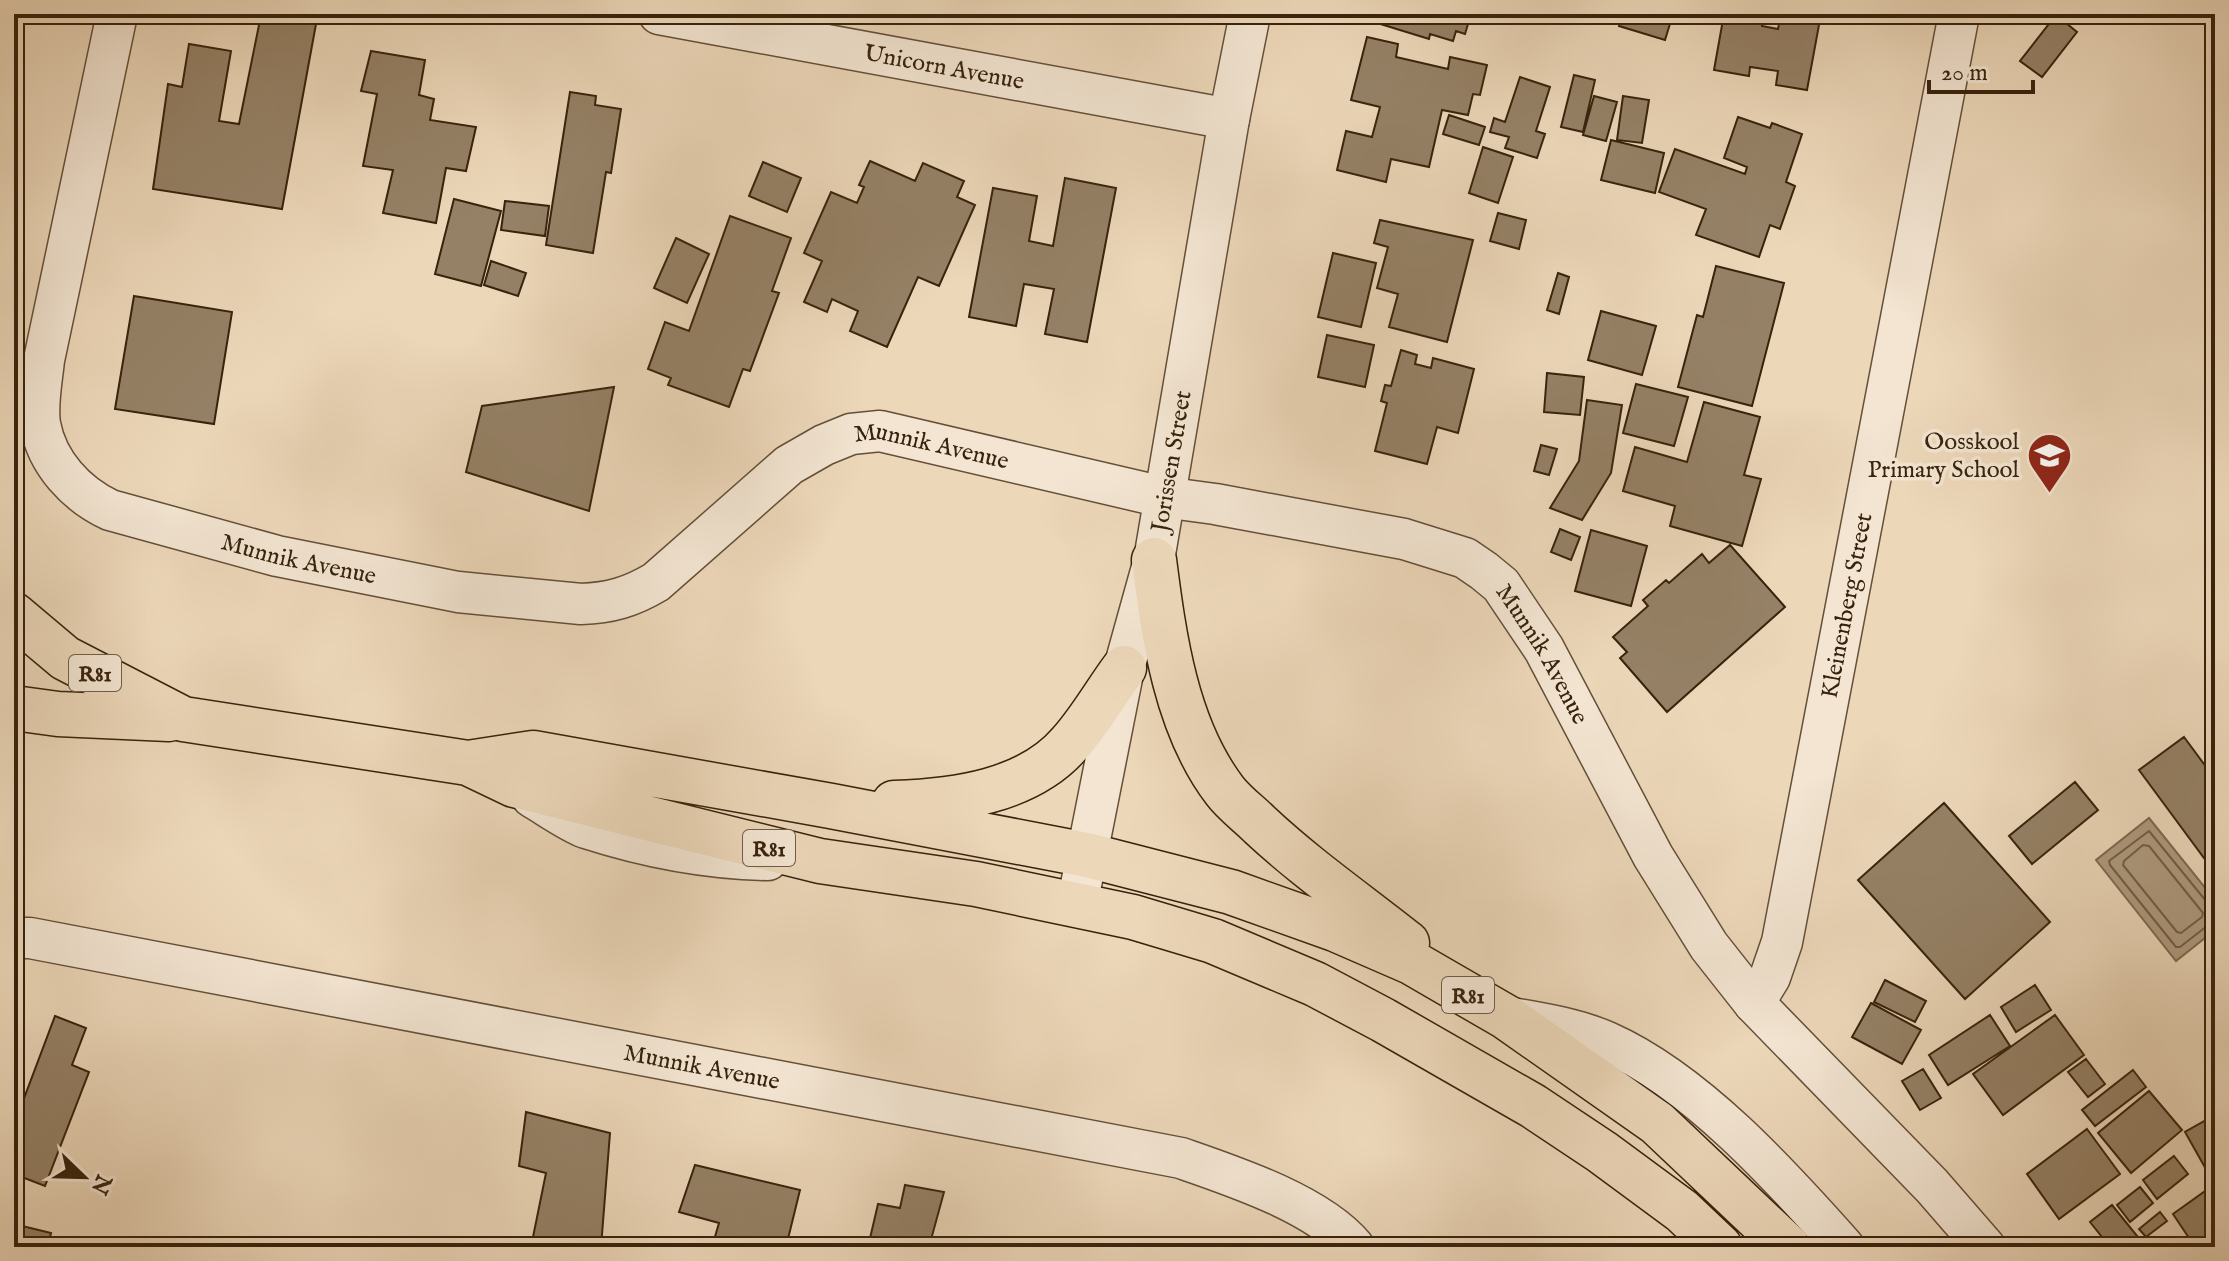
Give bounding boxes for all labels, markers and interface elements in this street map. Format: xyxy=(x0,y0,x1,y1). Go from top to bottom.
street label: Unicorn Avenue xyxy=(861,38,1027,98)
scale bar xyxy=(1929,44,2033,94)
text: 20 m xyxy=(1941,58,1988,89)
street label: Jorissen Street xyxy=(1145,388,1200,537)
street label: Munnik Avenue xyxy=(852,416,1012,478)
place label: Oosskool Primary School xyxy=(1867,427,2019,486)
school or university icon: Oosskool Primary School xyxy=(2026,431,2074,494)
street label: Kleinenberg Street xyxy=(1815,510,1881,701)
street label: Munnik Avenue xyxy=(217,527,379,592)
street label: Munnik Avenue xyxy=(1488,578,1595,730)
road number: R81 xyxy=(69,655,121,691)
road number: R81 xyxy=(743,830,795,866)
road number: R81 xyxy=(1442,977,1494,1013)
street label: Munnik Avenue xyxy=(621,1038,782,1098)
north arrow xyxy=(44,1137,124,1217)
text: N xyxy=(84,1169,118,1198)

